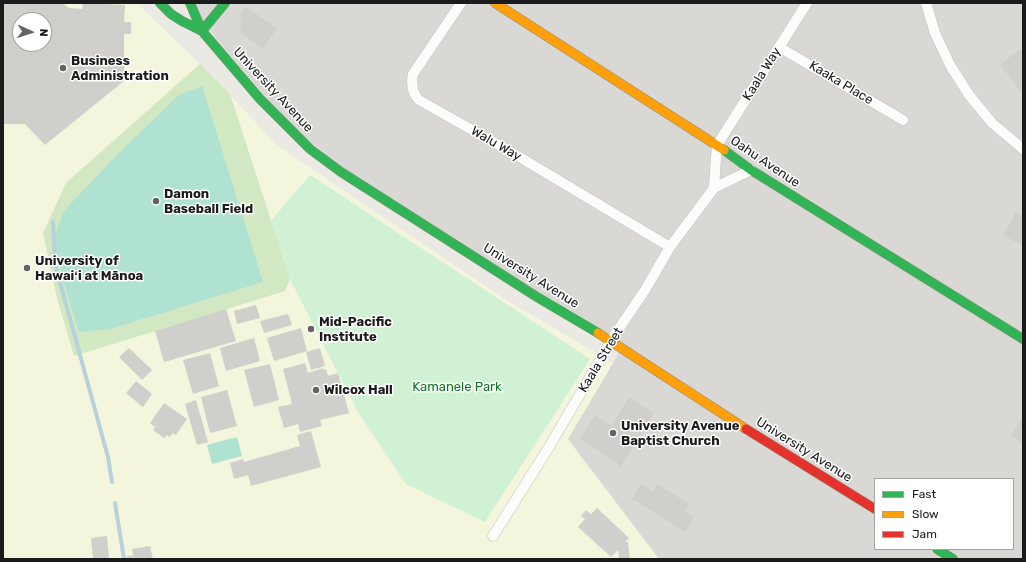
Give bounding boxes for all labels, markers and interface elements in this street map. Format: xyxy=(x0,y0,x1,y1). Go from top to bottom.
north arrow xyxy=(12,12,52,52)
text: N xyxy=(37,28,50,37)
street label: University Avenue xyxy=(230,44,316,136)
street label: Kaala Way xyxy=(740,44,784,104)
place label: Business Administration xyxy=(71,53,169,84)
street label: Kaaka Place xyxy=(806,58,876,108)
marker: Business Administration xyxy=(58,63,68,73)
street label: Walu Way xyxy=(468,123,524,165)
street label: Oahu Avenue xyxy=(727,133,803,191)
place label: Damon Baseball Field xyxy=(164,186,253,217)
marker: Damon Baseball Field xyxy=(151,196,161,206)
street label: University Avenue xyxy=(480,240,582,312)
place label: University of Hawaiʻi at Mānoa xyxy=(35,253,143,284)
marker: University of Hawaiʻi at Mānoa xyxy=(22,263,32,273)
place label: Mid-Pacific Institute xyxy=(319,314,392,345)
marker: Mid-Pacific Institute xyxy=(306,324,316,334)
street label: Kaala Street xyxy=(575,325,627,395)
park label: Kamanele Park xyxy=(412,379,502,395)
place label: Wilcox Hall xyxy=(324,382,393,398)
marker: Wilcox Hall xyxy=(311,385,321,395)
street label: University Avenue xyxy=(753,414,855,486)
place label: University Avenue Baptist Church xyxy=(621,418,740,449)
marker: University Avenue Baptist Church xyxy=(608,428,618,438)
legend xyxy=(874,478,1014,550)
text: Fast xyxy=(912,487,936,501)
text: Slow xyxy=(912,507,939,521)
text: Jam xyxy=(912,527,937,541)

